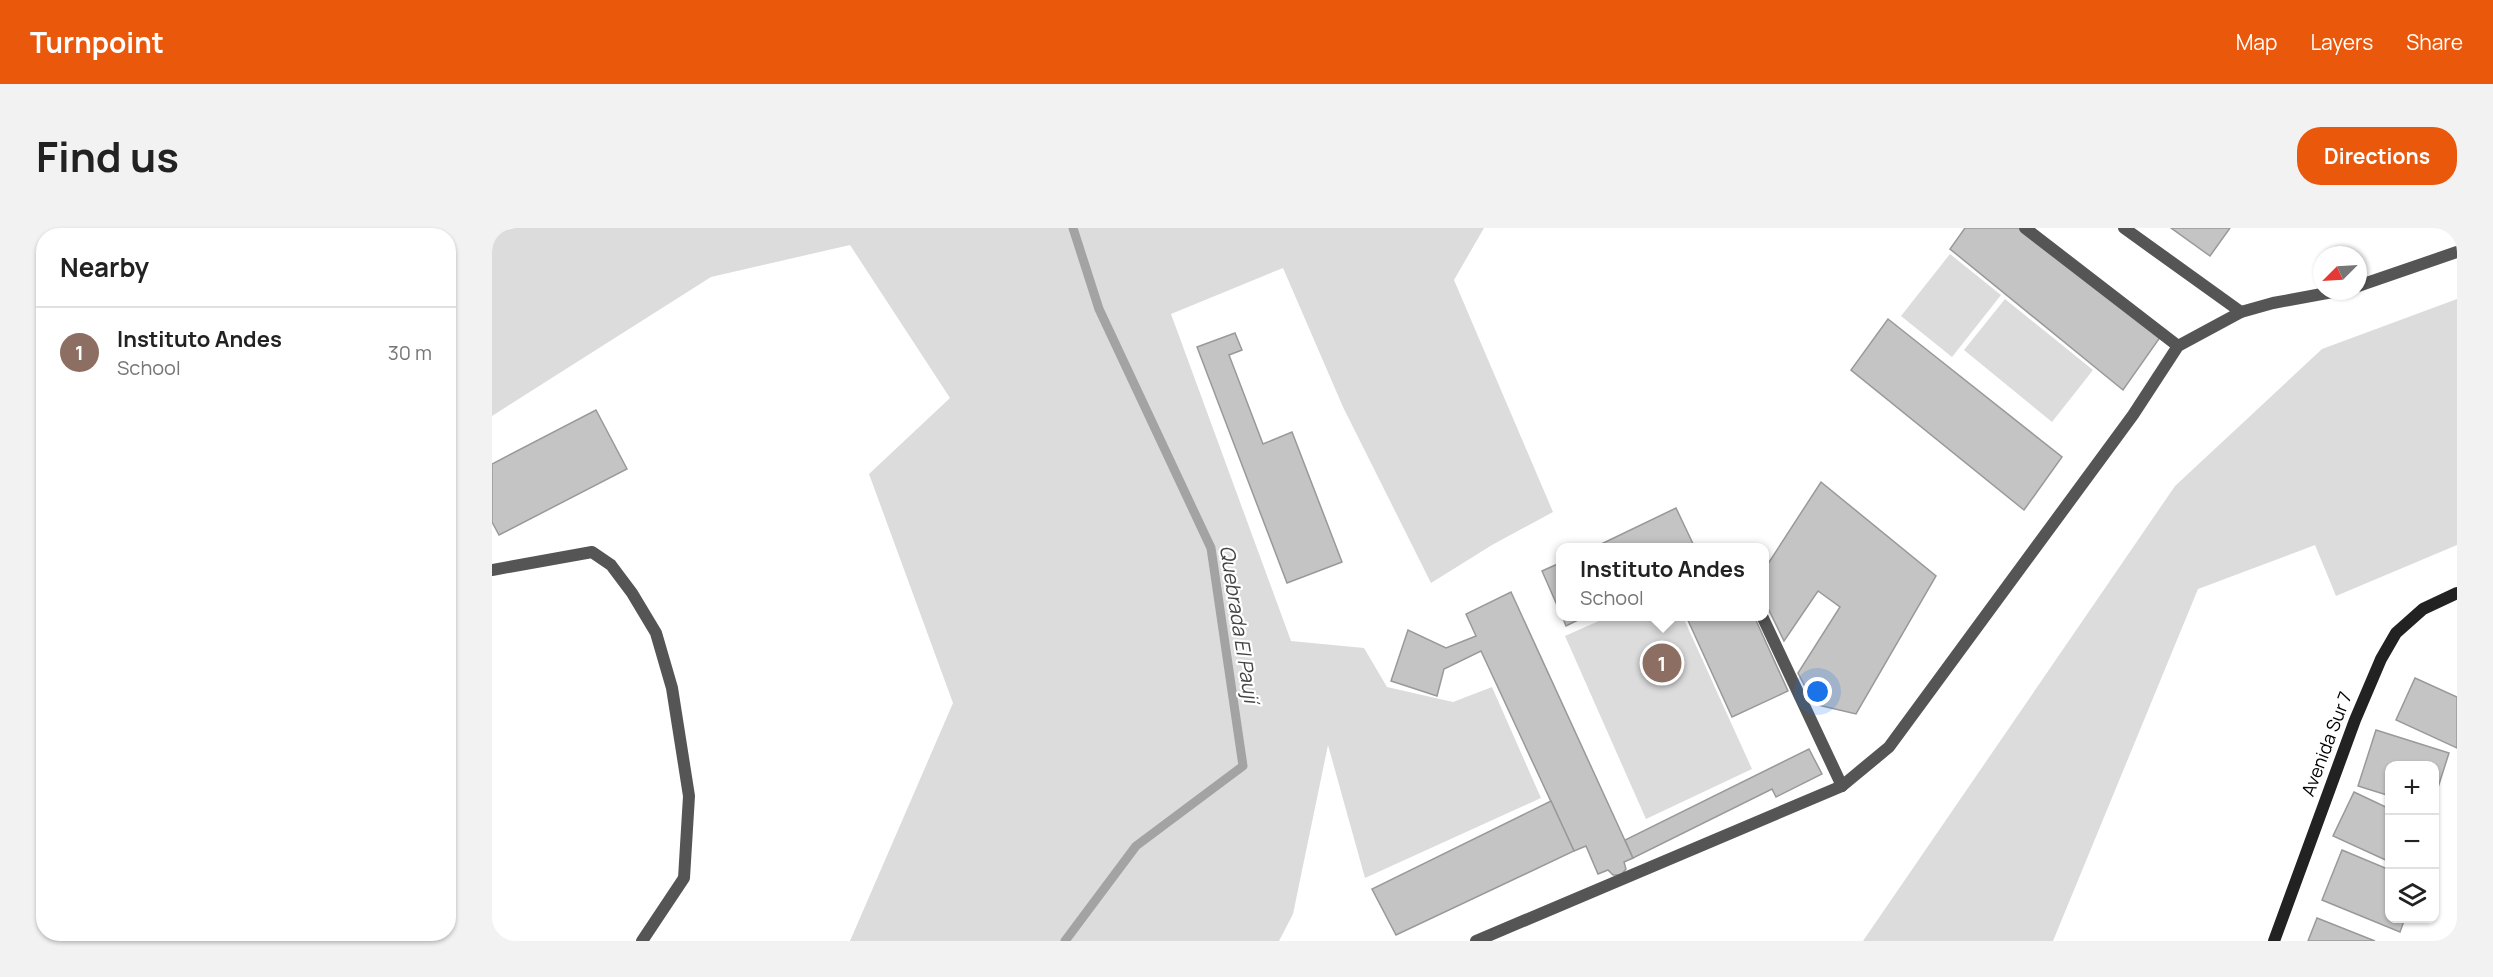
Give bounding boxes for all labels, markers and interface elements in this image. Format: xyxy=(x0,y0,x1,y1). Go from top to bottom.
text: Turnpoint xyxy=(30,23,164,61)
text: Map xyxy=(2236,28,2277,56)
text: Layers xyxy=(2310,28,2373,56)
text: Share xyxy=(2406,28,2463,56)
text: Find us xyxy=(36,127,179,185)
button: Directions xyxy=(2297,127,2457,185)
north arrow xyxy=(2313,246,2367,300)
text: Nearby xyxy=(60,249,149,285)
text: Instituto Andes xyxy=(117,324,282,354)
text: 1 xyxy=(75,339,84,366)
text: 30 m xyxy=(388,339,432,366)
text: School xyxy=(117,354,181,381)
water label: Quebrada El Paují xyxy=(1214,543,1266,709)
popup xyxy=(1556,543,1769,621)
text: Instituto Andes xyxy=(1580,554,1745,584)
text: School xyxy=(1580,584,1644,611)
pin: 1 xyxy=(1642,640,1682,686)
your location xyxy=(1803,677,1832,706)
street label: Avenida Sur 7 xyxy=(2295,688,2357,799)
map controls xyxy=(2385,761,2439,923)
button: + xyxy=(2385,761,2439,815)
button: − xyxy=(2385,815,2439,869)
button: layers xyxy=(2385,869,2439,923)

